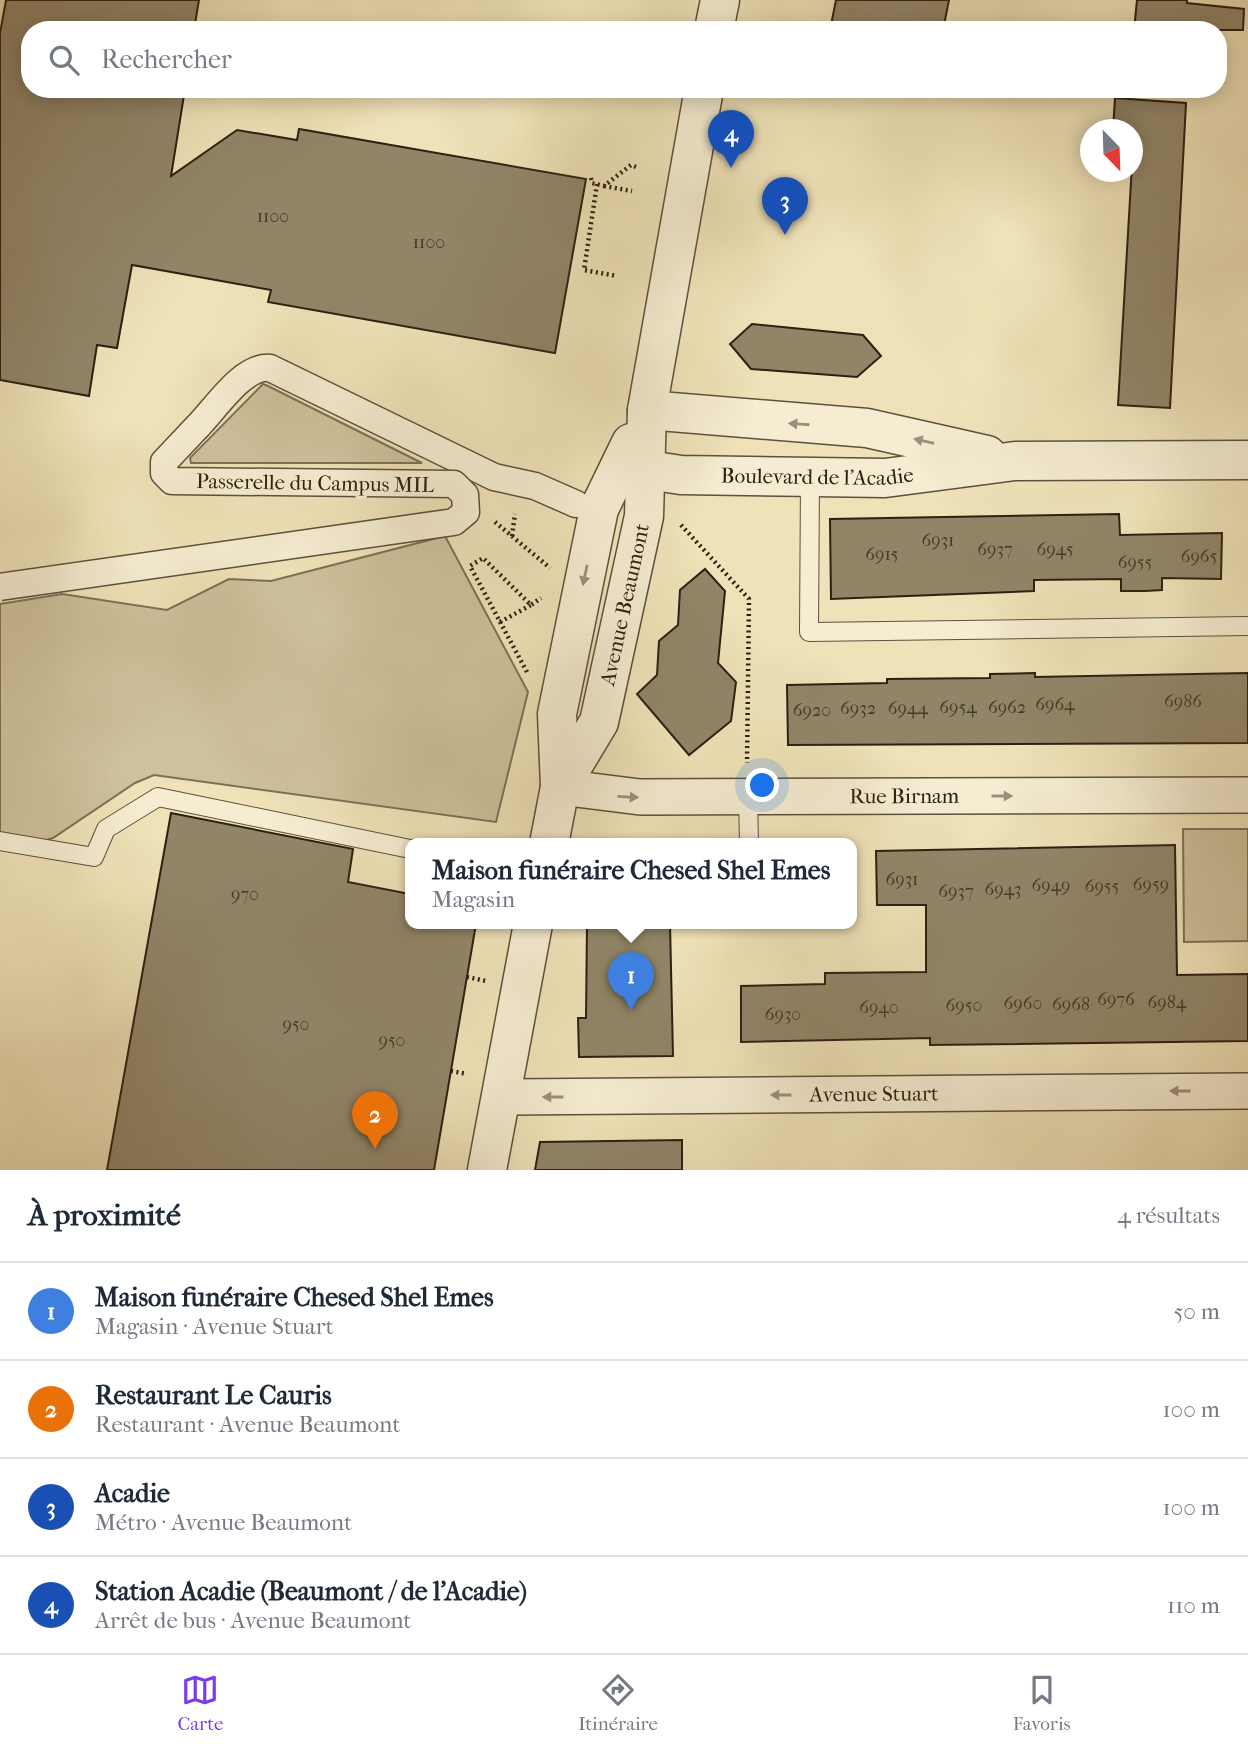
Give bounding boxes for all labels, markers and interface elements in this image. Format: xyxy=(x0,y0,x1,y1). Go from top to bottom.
search box xyxy=(21,21,1227,98)
icon: search xyxy=(45,41,83,79)
text: Rechercher xyxy=(101,44,232,75)
pin: 4 xyxy=(708,110,754,168)
north arrow xyxy=(1080,119,1143,182)
pin: 3 xyxy=(762,177,808,235)
house number: 1100 xyxy=(257,206,289,227)
house number: 1100 xyxy=(413,232,445,253)
one-way arrow xyxy=(788,418,810,429)
one-way arrow xyxy=(913,436,935,447)
street label: Boulevard de l'Acadie xyxy=(721,462,915,490)
street label: Passerelle du Campus MIL xyxy=(196,469,435,497)
street label: Avenue Beaumont xyxy=(595,521,654,689)
house number: 6931 xyxy=(922,530,955,551)
house number: 6937 xyxy=(977,539,1013,560)
house number: 6945 xyxy=(1037,539,1074,560)
house number: 6915 xyxy=(865,544,899,565)
house number: 6965 xyxy=(1181,546,1218,567)
house number: 6955 xyxy=(1118,552,1153,573)
one-way arrow xyxy=(580,564,591,586)
house number: 6986 xyxy=(1164,691,1202,712)
house number: 6964 xyxy=(1035,694,1075,715)
house number: 6954 xyxy=(939,697,977,718)
house number: 6962 xyxy=(988,697,1026,718)
house number: 6932 xyxy=(840,698,876,719)
house number: 6944 xyxy=(888,698,929,719)
house number: 6920 xyxy=(793,700,831,721)
your location xyxy=(745,768,779,802)
street label: Rue Birnam xyxy=(849,784,960,808)
one-way arrow xyxy=(617,791,639,802)
one-way arrow xyxy=(991,791,1013,802)
popup xyxy=(405,838,857,929)
text: Maison funéraire Chesed Shel Emes xyxy=(432,855,830,886)
house number: 6931 xyxy=(886,869,919,890)
house number: 6959 xyxy=(1133,874,1169,895)
house number: 6949 xyxy=(1031,875,1071,896)
house number: 6955 xyxy=(1085,876,1120,897)
house number: 6943 xyxy=(984,879,1022,900)
house number: 6937 xyxy=(938,881,974,902)
house number: 970 xyxy=(231,884,259,905)
text: Magasin xyxy=(432,886,515,913)
pin: 1 xyxy=(608,952,654,1010)
house number: 6976 xyxy=(1097,989,1135,1010)
house number: 6984 xyxy=(1148,992,1187,1013)
house number: 6960 xyxy=(1004,993,1042,1014)
house number: 6968 xyxy=(1052,994,1090,1015)
house number: 6950 xyxy=(946,995,982,1016)
house number: 6940 xyxy=(859,997,899,1018)
house number: 6930 xyxy=(765,1004,801,1025)
house number: 950 xyxy=(282,1014,310,1035)
house number: 950 xyxy=(378,1030,406,1051)
street label: Avenue Stuart xyxy=(808,1081,939,1107)
one-way arrow xyxy=(1169,1086,1191,1097)
one-way arrow xyxy=(770,1089,792,1101)
pin: 2 xyxy=(352,1091,398,1149)
one-way arrow xyxy=(542,1091,564,1103)
text: À proximité xyxy=(28,1198,181,1233)
text: 4 résultats xyxy=(1117,1202,1220,1229)
text: Maison funéraire Chesed Shel Emes xyxy=(95,1282,493,1313)
text: 1 xyxy=(47,1298,55,1325)
text: 50 m xyxy=(1173,1298,1220,1325)
text: Magasin · Avenue Stuart xyxy=(95,1313,334,1340)
text: Restaurant Le Cauris xyxy=(95,1380,331,1411)
text: 2 xyxy=(45,1396,57,1423)
text: 100 m xyxy=(1162,1396,1220,1423)
text: Restaurant · Avenue Beaumont xyxy=(95,1411,400,1438)
text: Acadie xyxy=(95,1478,170,1509)
text: 3 xyxy=(46,1494,56,1521)
text: 100 m xyxy=(1162,1494,1220,1521)
text: Métro · Avenue Beaumont xyxy=(95,1509,352,1536)
text: Station Acadie (Beaumont / de l'Acadie) xyxy=(95,1576,527,1607)
text: 4 xyxy=(44,1592,58,1619)
text: 110 m xyxy=(1167,1592,1220,1619)
text: Arrêt de bus · Avenue Beaumont xyxy=(95,1607,412,1634)
tab: Carte xyxy=(177,1671,223,1735)
tab: Itinéraire xyxy=(578,1671,658,1735)
tab: Favoris xyxy=(1013,1671,1071,1735)

